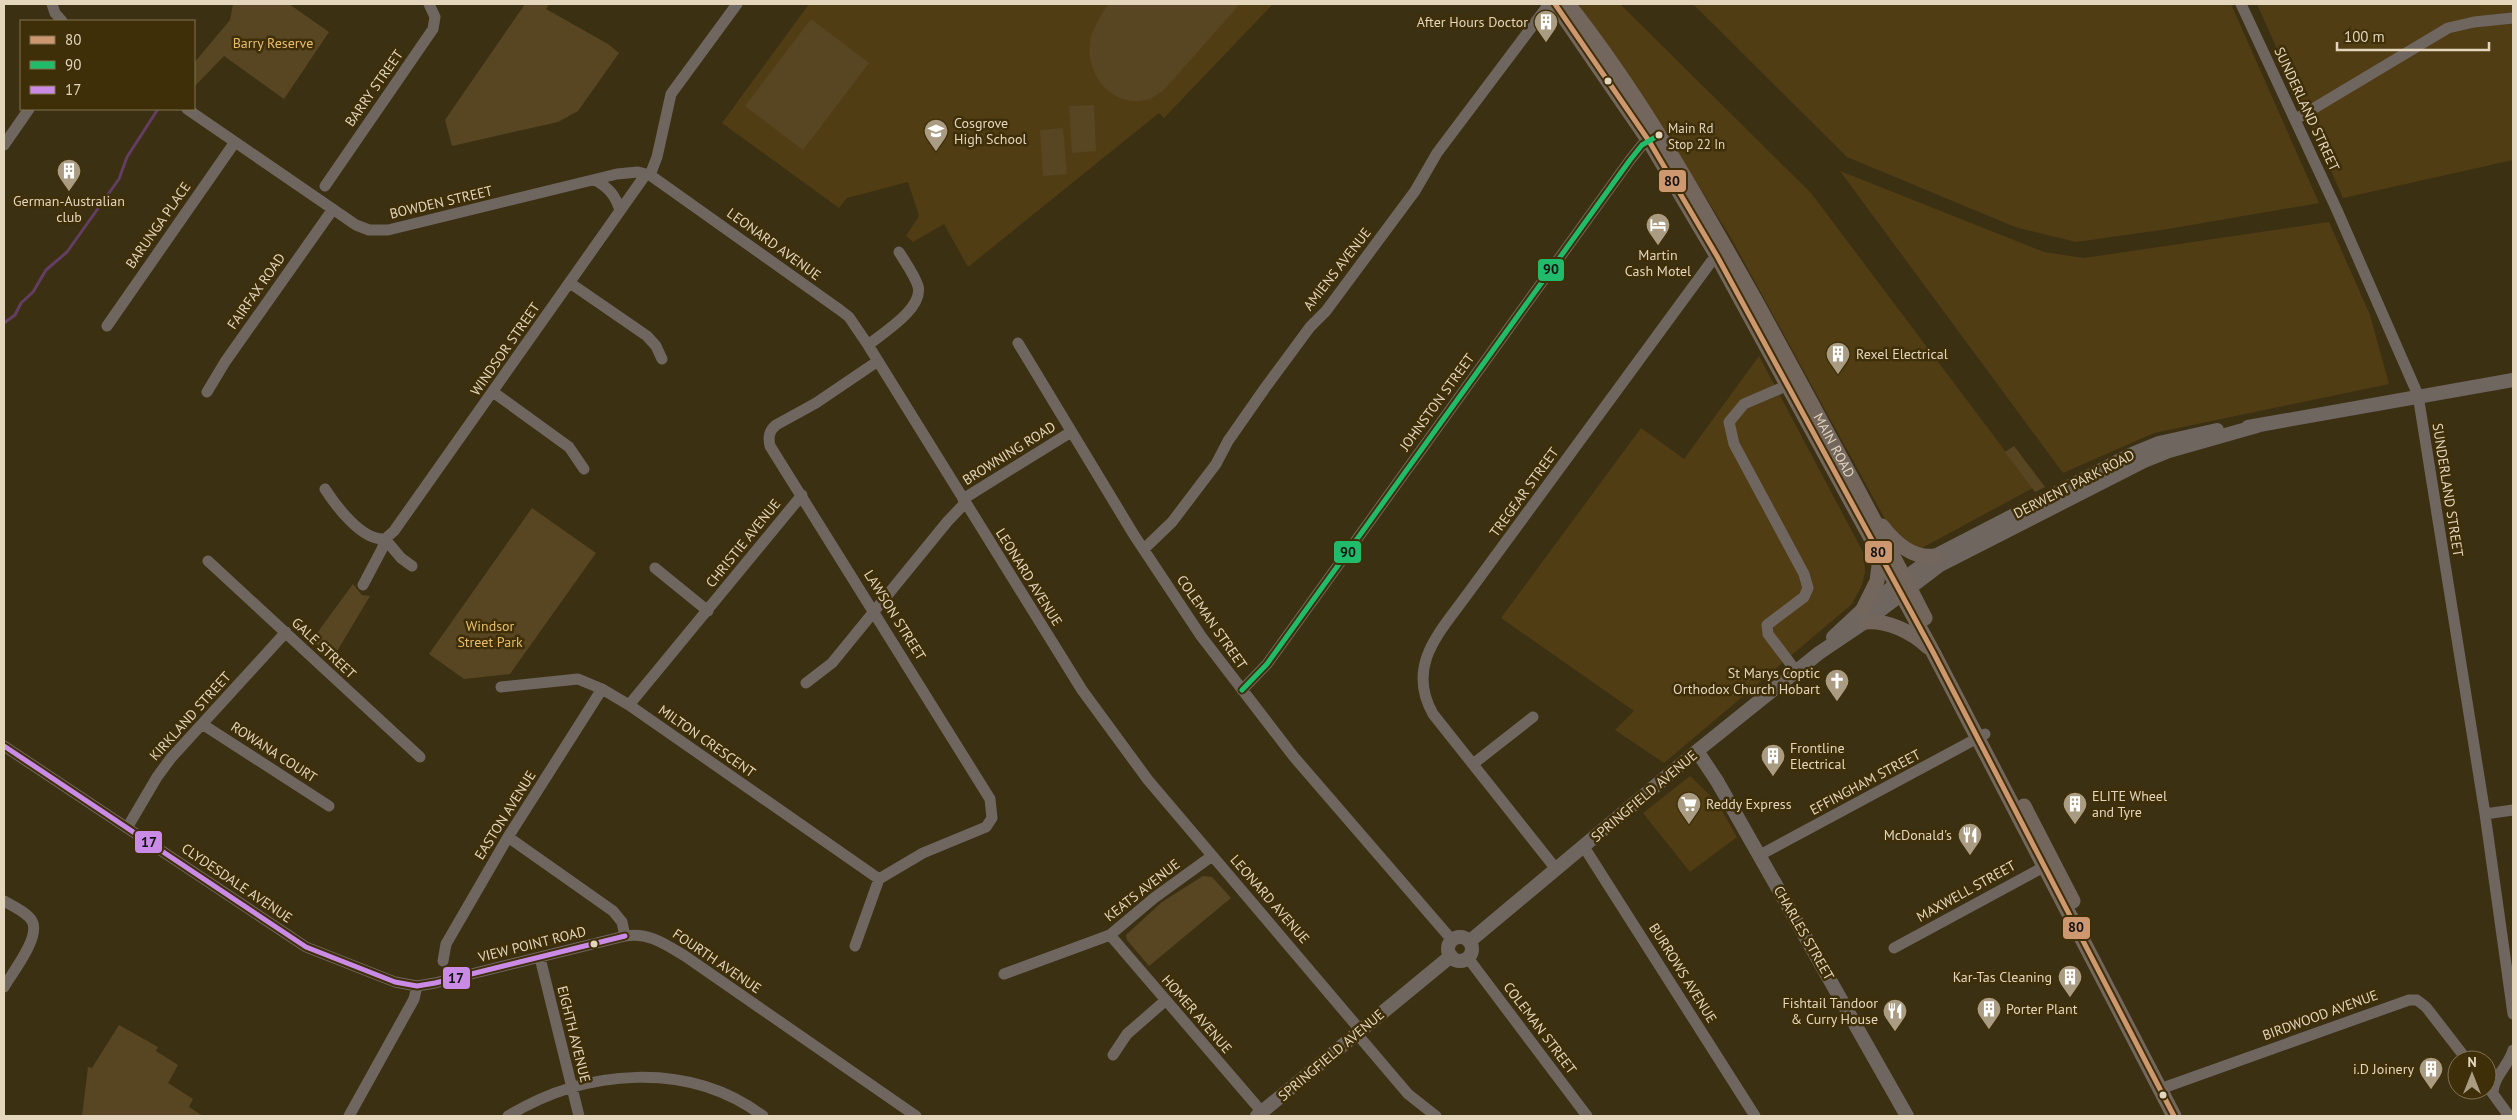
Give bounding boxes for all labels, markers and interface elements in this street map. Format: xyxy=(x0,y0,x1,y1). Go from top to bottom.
building icon: After Hours Doctor xyxy=(1533,9,1559,43)
place label: After Hours Doctor xyxy=(1417,13,1528,31)
legend xyxy=(20,20,195,110)
scale bar xyxy=(2337,20,2490,52)
text: 100 m xyxy=(2344,27,2385,46)
text: 80 xyxy=(65,30,81,49)
park label: Barry Reserve xyxy=(233,34,313,52)
street label: SUNDERLAND STREET xyxy=(2270,44,2344,174)
street label: BARRY STREET xyxy=(341,46,407,130)
text: 90 xyxy=(65,55,81,74)
unlabelled marker xyxy=(1603,76,1613,86)
text: 17 xyxy=(65,80,81,99)
place label: Cosgrove High School xyxy=(954,114,1027,148)
school or university icon: Cosgrove High School xyxy=(923,118,949,152)
place label: Main Rd Stop 22 In xyxy=(1668,120,1725,153)
marker: Main Rd Stop 22 In xyxy=(1654,130,1664,140)
building icon: German-Australian club xyxy=(56,158,82,192)
line badge: 80 xyxy=(1658,169,1687,193)
text: 80 xyxy=(1664,172,1680,190)
street label: BARUNGA PLACE xyxy=(121,178,195,272)
street label: BOWDEN STREET xyxy=(388,181,494,223)
place label: German-Australian club xyxy=(13,192,125,226)
street label: LEONARD AVENUE xyxy=(723,204,825,284)
hotel icon: Martin Cash Motel xyxy=(1645,212,1671,246)
street label: AMIENS AVENUE xyxy=(1299,224,1375,314)
place label: Martin Cash Motel xyxy=(1625,246,1691,280)
street label: FAIRFAX ROAD xyxy=(223,249,289,333)
line badge: 90 xyxy=(1537,258,1565,282)
text: 90 xyxy=(1543,260,1559,278)
street label: WINDSOR STREET xyxy=(466,299,544,399)
building icon: Rexel Electrical xyxy=(1825,341,1851,375)
place label: Rexel Electrical xyxy=(1856,345,1948,363)
street label: JOHNSTON STREET xyxy=(1395,350,1479,455)
street label: MAIN ROAD xyxy=(1809,410,1859,481)
street label: BROWNING ROAD xyxy=(959,417,1059,489)
street label: SUNDERLAND STREET xyxy=(2429,422,2467,558)
street label: TREGEAR STREET xyxy=(1485,444,1563,540)
street label: DERWENT PARK ROAD xyxy=(2010,446,2138,522)
street label: CHRISTIE AVENUE xyxy=(702,495,784,591)
street label: LEONARD AVENUE xyxy=(992,525,1066,629)
line badge: 90 xyxy=(1333,540,1362,564)
line badge: 80 xyxy=(1864,540,1893,564)
text: 90 xyxy=(1340,543,1356,561)
text: 80 xyxy=(1870,543,1886,561)
street label: LAWSON STREET xyxy=(860,566,930,664)
street label: COLEMAN STREET xyxy=(1173,572,1251,673)
street label: GALE STREET xyxy=(288,614,360,683)
park label: Windsor Street Park xyxy=(457,617,523,651)
place label: St Marys Coptic Orthodox Church Hobart xyxy=(1673,664,1820,698)
street label: KIRKLAND STREET xyxy=(145,668,235,764)
church icon: St Marys Coptic Orthodox Church Hobart xyxy=(1824,668,1850,702)
street label: MILTON CRESCENT xyxy=(655,701,759,781)
street label: ROWANA COURT xyxy=(228,718,321,787)
place label: Frontline Electrical xyxy=(1790,739,1845,773)
building icon: Frontline Electrical xyxy=(1760,743,1786,777)
street label: EFFINGHAM STREET xyxy=(1807,745,1924,819)
street label: SPRINGFIELD AVENUE xyxy=(1587,746,1701,846)
street label: EASTON AVENUE xyxy=(470,767,540,863)
place label: ELITE Wheel and Tyre xyxy=(2092,787,2167,821)
supermarket icon: Reddy Express xyxy=(1676,791,1702,825)
building icon: ELITE Wheel and Tyre xyxy=(2062,791,2088,825)
place label: Reddy Express xyxy=(1706,795,1792,813)
restaurant icon: McDonald's xyxy=(1957,822,1983,856)
place label: McDonald's xyxy=(1884,826,1952,844)
line badge: 17 xyxy=(134,830,163,854)
text: 17 xyxy=(141,833,157,851)
street label: CLYDESDALE AVENUE xyxy=(178,839,296,927)
street label: LEONARD AVENUE xyxy=(1227,851,1313,947)
street label: KEATS AVENUE xyxy=(1101,855,1183,925)
street label: MAXWELL STREET xyxy=(1913,856,2019,926)
street label: CHARLES STREET xyxy=(1770,883,1838,984)
line badge: 80 xyxy=(2062,916,2091,940)
text: 80 xyxy=(2068,918,2084,936)
street label: BURROWS AVENUE xyxy=(1645,920,1721,1026)
street label: VIEW POINT ROAD xyxy=(475,922,588,966)
street label: FOURTH AVENUE xyxy=(669,925,765,997)
unlabelled marker xyxy=(589,939,599,949)
building icon: Kar-Tas Cleaning xyxy=(2057,964,2083,998)
line badge: 17 xyxy=(442,966,471,990)
place label: Kar-Tas Cleaning xyxy=(1953,968,2052,986)
text: 17 xyxy=(448,969,464,987)
street label: HOMER AVENUE xyxy=(1158,971,1236,1057)
street label: COLEMAN STREET xyxy=(1500,978,1581,1078)
street label: EIGHTH AVENUE xyxy=(553,984,595,1084)
street label: BIRDWOOD AVENUE xyxy=(2260,986,2380,1044)
place label: Fishtail Tandoor & Curry House xyxy=(1782,994,1878,1028)
building icon: Porter Plant xyxy=(1976,996,2002,1030)
restaurant icon: Fishtail Tandoor & Curry House xyxy=(1882,998,1908,1032)
place label: Porter Plant xyxy=(2006,1000,2078,1018)
street label: SPRINGFIELD AVENUE xyxy=(1274,1005,1388,1105)
north arrow xyxy=(2447,1050,2497,1100)
text: N xyxy=(2467,1053,2477,1071)
building icon: i.D Joinery xyxy=(2418,1056,2444,1090)
place label: i.D Joinery xyxy=(2353,1060,2414,1078)
unlabelled marker xyxy=(2158,1090,2168,1100)

